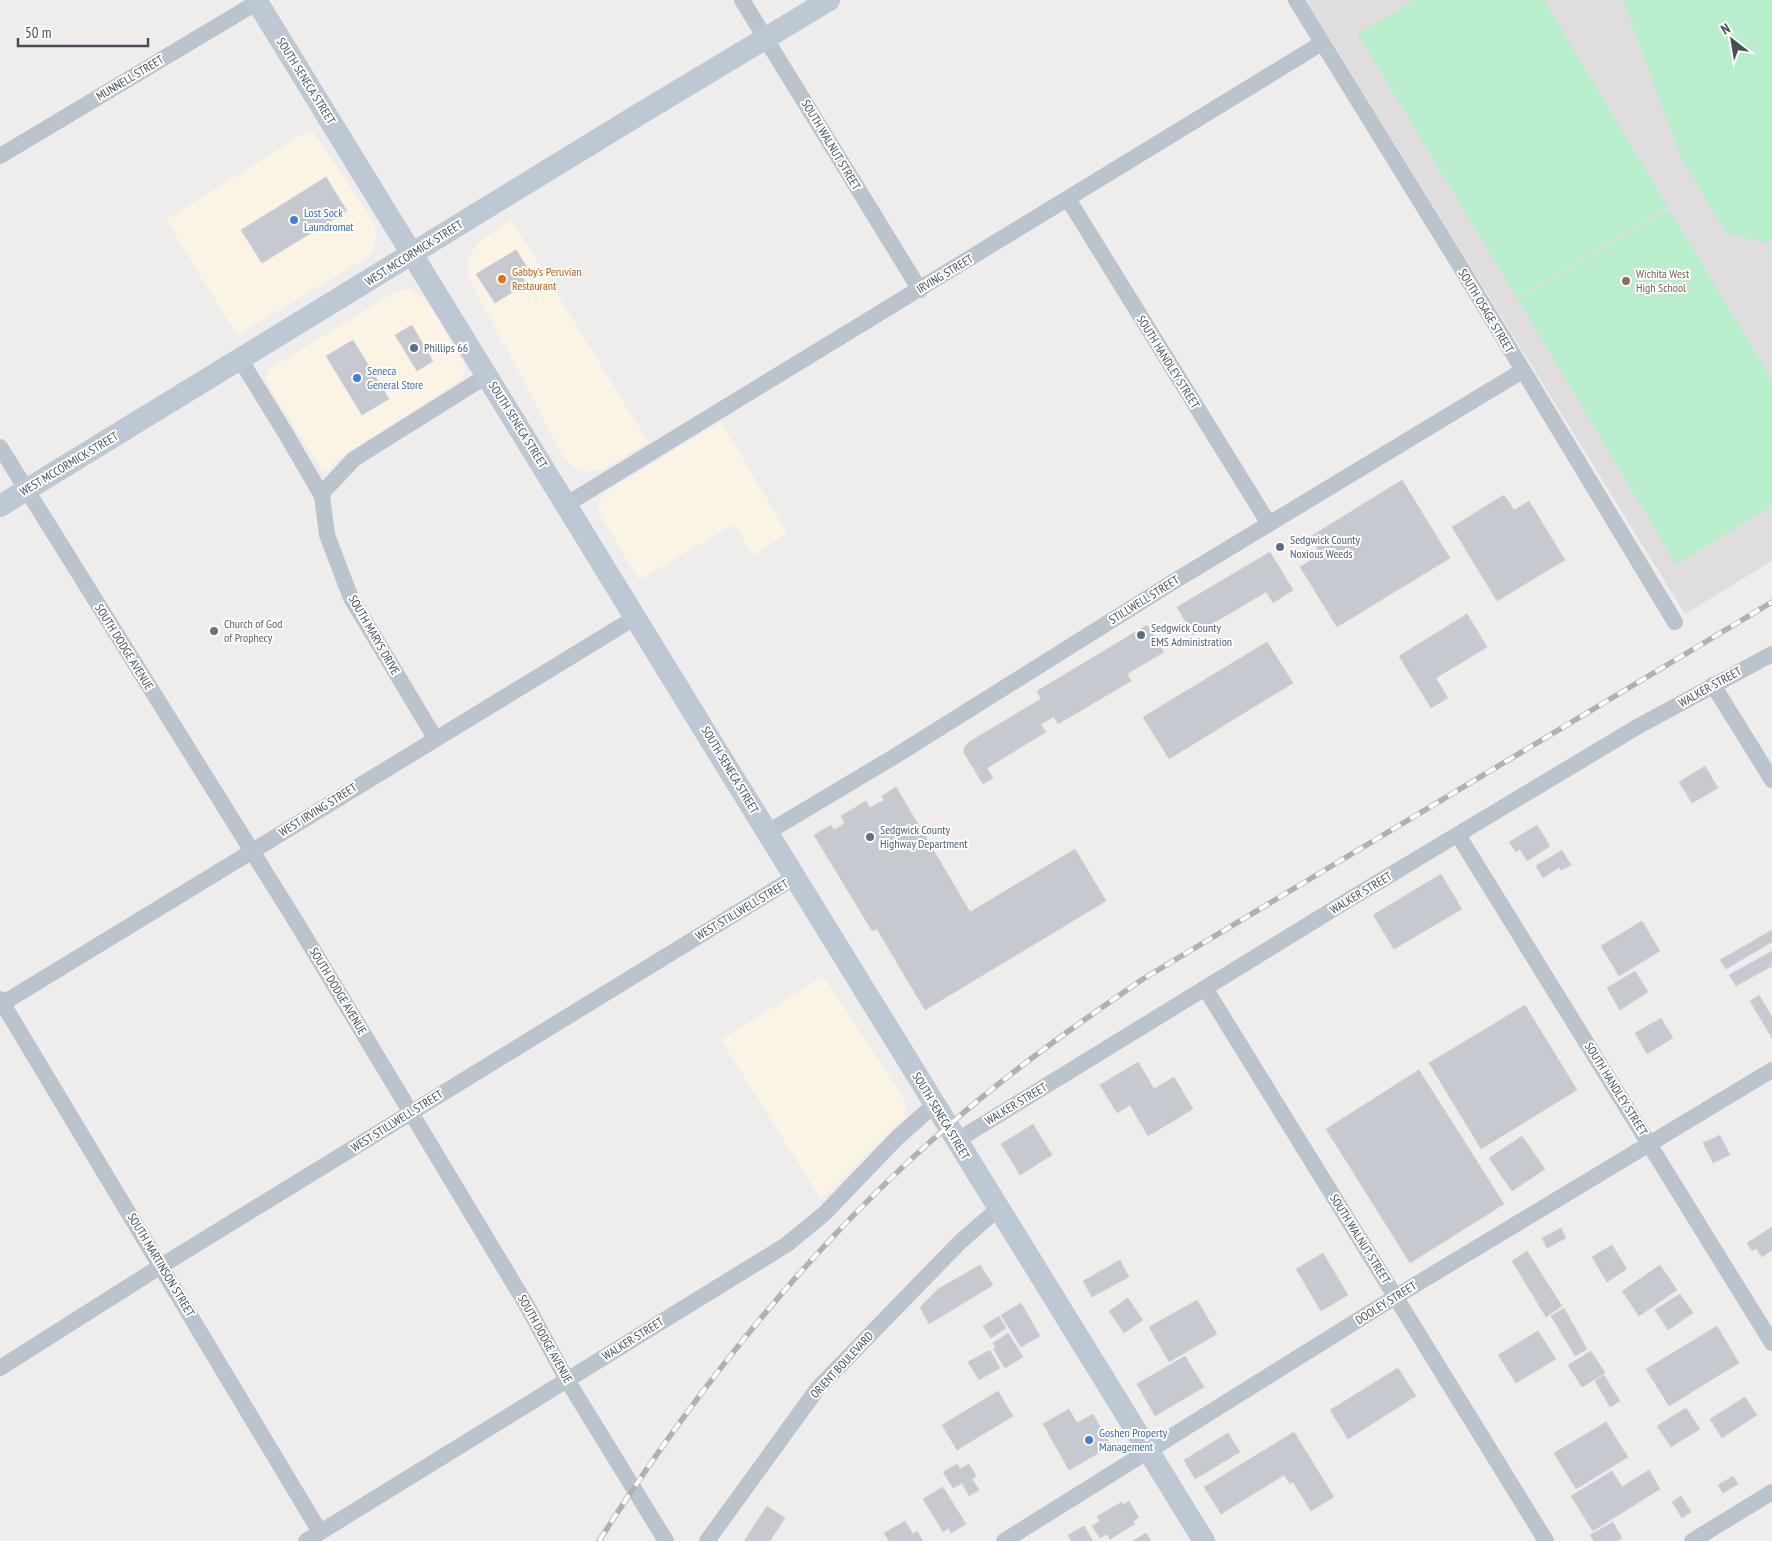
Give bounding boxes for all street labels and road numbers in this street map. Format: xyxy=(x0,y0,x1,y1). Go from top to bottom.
street label: SOUTH SENECA STREET xyxy=(274,35,339,127)
street label: MUNNELL STREET xyxy=(93,51,167,104)
street label: SOUTH WALNUT STREET xyxy=(799,97,865,193)
street label: WEST MCCORMICK STREET xyxy=(362,216,466,289)
street label: IRVING STREET xyxy=(914,251,976,296)
street label: SOUTH OSAGE STREET xyxy=(1456,266,1518,356)
street label: SOUTH HANDLEY STREET xyxy=(1134,312,1203,412)
street label: SOUTH SENECA STREET xyxy=(486,379,551,471)
street label: WEST MCCORMICK STREET xyxy=(17,428,121,499)
street label: STILLWELL STREET xyxy=(1106,572,1182,627)
street label: SOUTH MARYS DRIVE xyxy=(346,592,403,677)
street label: SOUTH DODGE AVENUE xyxy=(92,601,157,692)
street label: WALKER STREET xyxy=(1676,663,1744,710)
street label: SOUTH SENECA STREET xyxy=(698,723,763,817)
street label: WEST IRVING STREET xyxy=(276,779,360,840)
street label: WALKER STREET xyxy=(1327,868,1395,917)
street label: WEST STILLWELL STREET xyxy=(693,876,791,943)
street label: SOUTH DODGE AVENUE xyxy=(307,945,370,1037)
street label: SOUTH HANDLEY STREET xyxy=(1582,1039,1651,1139)
street label: SOUTH SENECA STREET xyxy=(909,1069,974,1163)
street label: WALKER STREET xyxy=(982,1079,1050,1128)
street label: WEST STILLWELL STREET xyxy=(348,1086,446,1155)
street label: SOUTH WALNUT STREET xyxy=(1327,1191,1394,1287)
street label: SOUTH MARTINSON STREET xyxy=(125,1210,199,1320)
street label: DOOLEY STREET xyxy=(1352,1278,1420,1327)
street label: SOUTH DODGE AVENUE xyxy=(515,1292,576,1385)
street label: WALKER STREET xyxy=(599,1313,667,1363)
street label: ORIENT BOULEVARD xyxy=(807,1328,876,1401)

